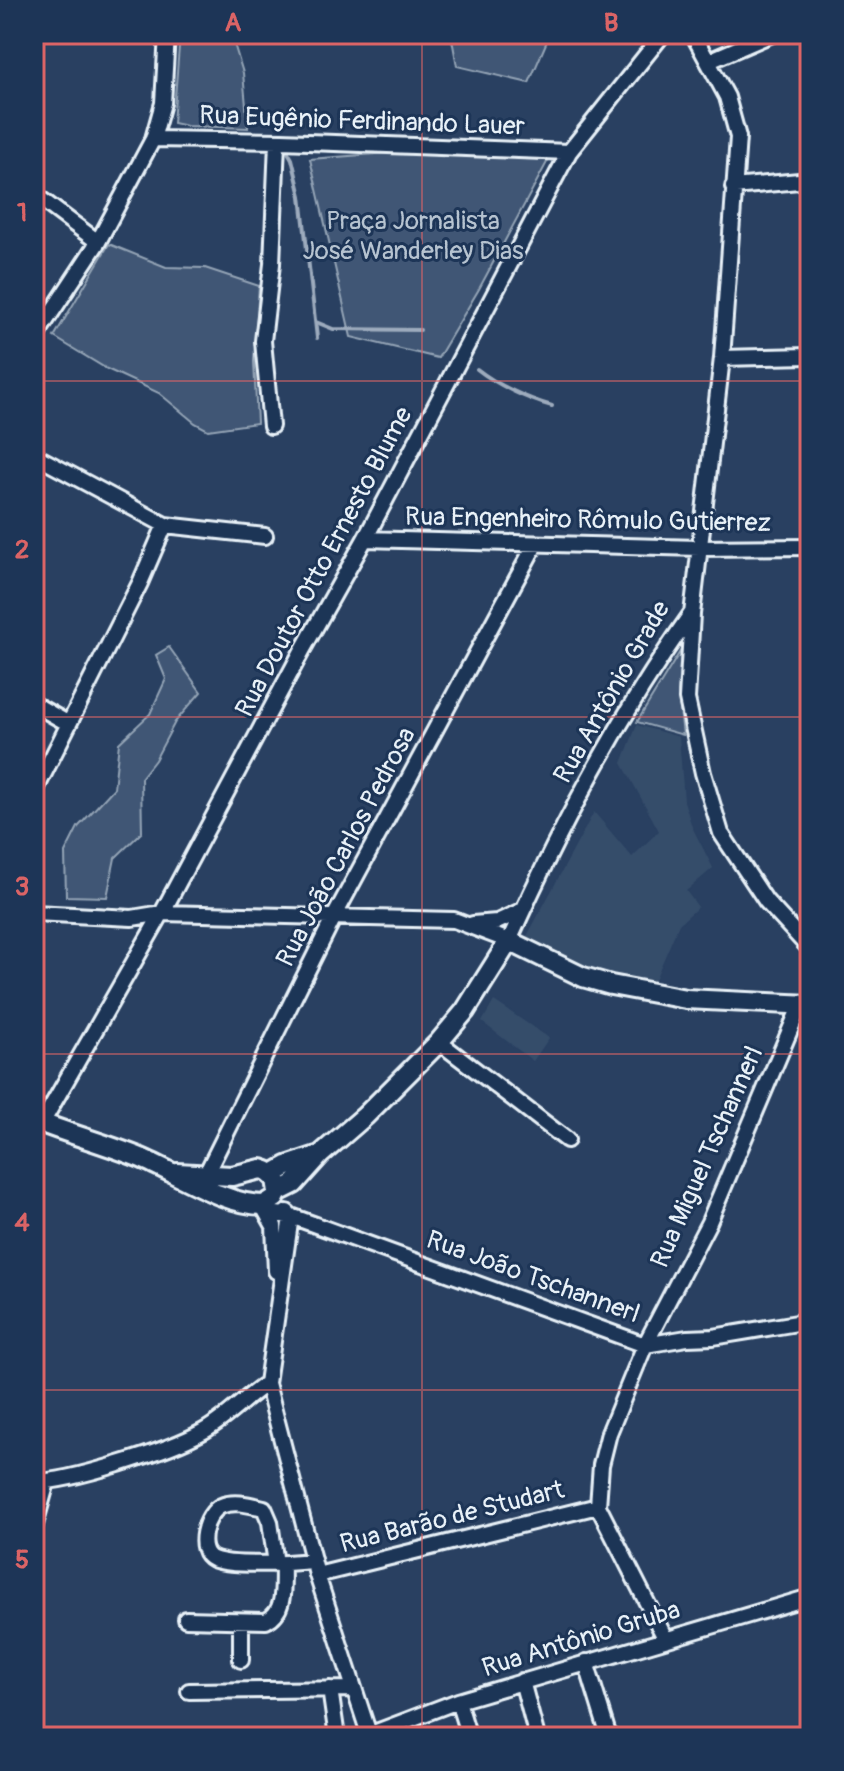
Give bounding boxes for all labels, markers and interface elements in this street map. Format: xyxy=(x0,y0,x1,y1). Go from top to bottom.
text: A xyxy=(225,7,242,39)
text: B xyxy=(604,7,618,39)
street label: Rua Eugênio Ferdinando Lauer xyxy=(199,99,526,143)
text: 1 xyxy=(17,197,27,229)
park label: Praça Jornalista José Wanderley Dias xyxy=(302,205,524,267)
street label: Rua Doutor Otto Ernesto Blume xyxy=(228,401,420,723)
street label: Rua Engenheiro Rômulo Gutierrez xyxy=(405,501,771,539)
text: 2 xyxy=(15,534,29,566)
street label: Rua Antônio Grade xyxy=(547,595,677,789)
street label: Rua João Carlos Pedrosa xyxy=(269,722,423,972)
text: 3 xyxy=(15,871,29,903)
street label: Rua Miguel Tschannerl xyxy=(644,1041,770,1273)
text: 4 xyxy=(14,1207,30,1239)
street label: Rua João Tschannerl xyxy=(422,1224,644,1330)
street label: Rua Barão de Studart xyxy=(337,1474,568,1560)
text: 5 xyxy=(15,1544,29,1576)
street label: Rua Antônio Gruba xyxy=(478,1594,684,1684)

